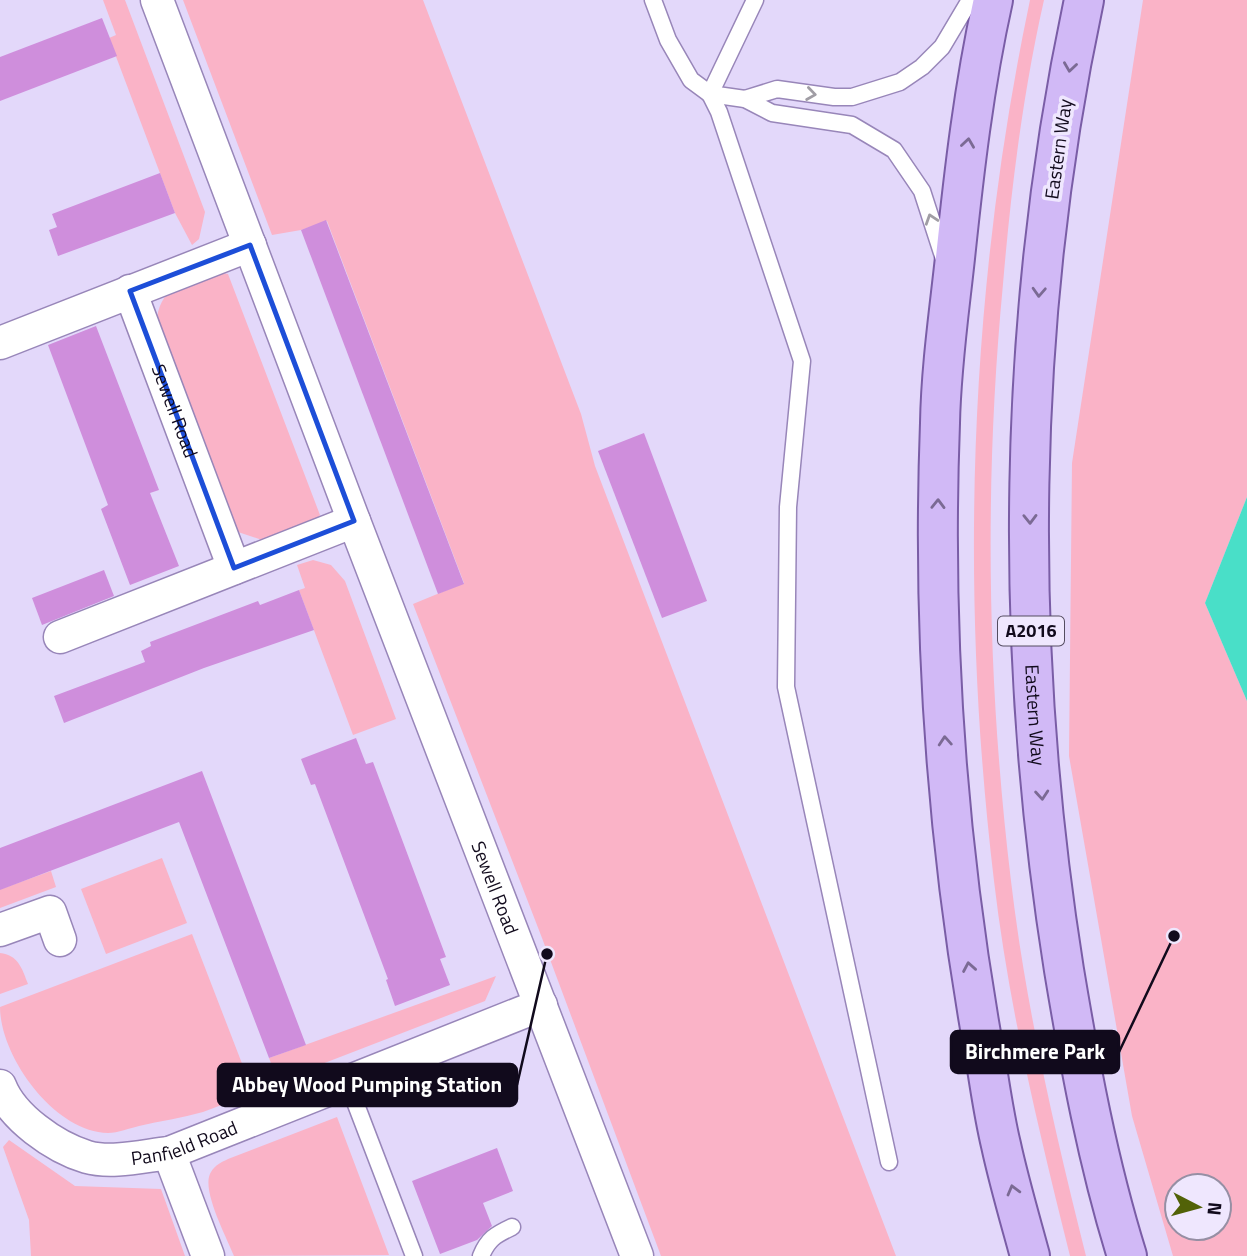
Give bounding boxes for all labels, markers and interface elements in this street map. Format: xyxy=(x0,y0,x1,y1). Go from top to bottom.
one-way arrow xyxy=(1063,61,1078,73)
one-way arrow xyxy=(805,86,817,101)
street label: Eastern Way xyxy=(1036,97,1079,201)
one-way arrow xyxy=(960,137,975,149)
one-way arrow xyxy=(925,214,939,226)
one-way arrow xyxy=(1032,287,1047,298)
street label: Sewell Road xyxy=(145,360,206,462)
one-way arrow xyxy=(931,499,946,510)
one-way arrow xyxy=(1022,514,1037,525)
road number: A2016 xyxy=(998,616,1064,646)
street label: Eastern Way xyxy=(1018,664,1054,767)
one-way arrow xyxy=(938,735,953,746)
one-way arrow xyxy=(1034,790,1049,801)
street label: Sewell Road xyxy=(465,837,527,939)
one-way arrow xyxy=(962,961,977,973)
callout: Birchmere Park xyxy=(951,1031,1119,1073)
text: Birchmere Park xyxy=(965,1035,1105,1067)
callout: Abbey Wood Pumping Station xyxy=(218,1064,517,1106)
text: Abbey Wood Pumping Station xyxy=(232,1068,502,1100)
street label: Panfield Road xyxy=(129,1112,241,1172)
north arrow xyxy=(1163,1172,1233,1242)
one-way arrow xyxy=(1007,1184,1021,1196)
text: N xyxy=(1200,1201,1231,1217)

